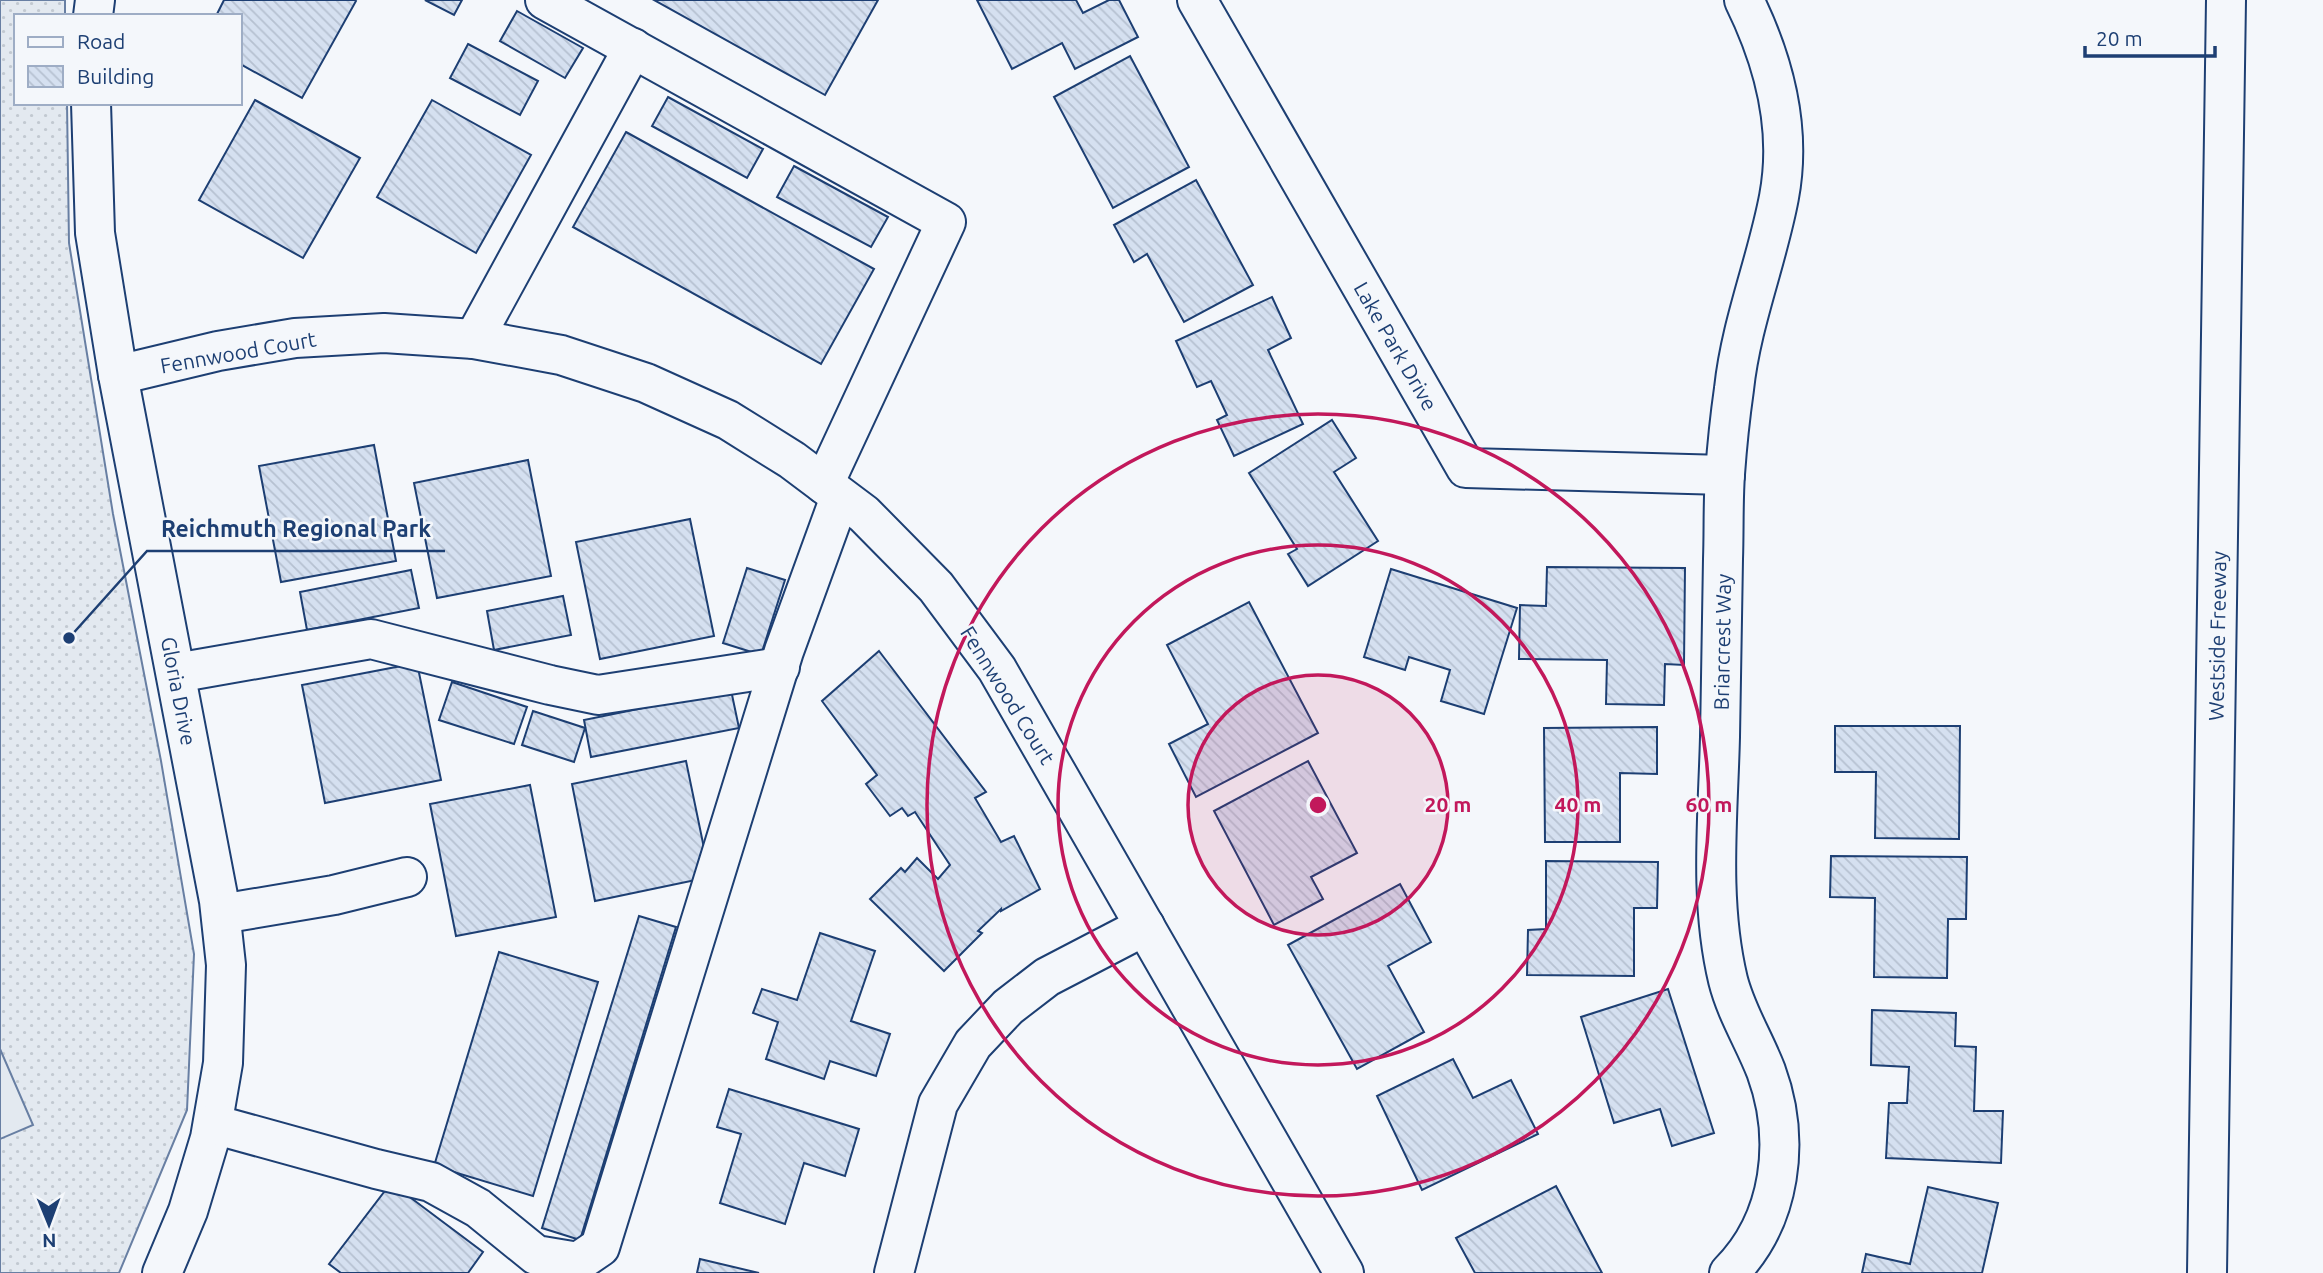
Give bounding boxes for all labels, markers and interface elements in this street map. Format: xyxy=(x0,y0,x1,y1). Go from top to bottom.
legend xyxy=(14,14,242,105)
scale bar xyxy=(2085,14,2214,58)
text: 20 m xyxy=(2096,26,2143,50)
text: Road xyxy=(77,29,125,53)
text: Building xyxy=(77,64,154,88)
street label: Lake Park Drive xyxy=(1350,277,1442,415)
street label: Fennwood Court xyxy=(158,326,318,378)
callout: Reichmuth Regional Park xyxy=(147,507,445,551)
text: Reichmuth Regional Park xyxy=(161,516,431,541)
street label: Westside Freeway xyxy=(2204,551,2230,721)
street label: Briarcrest Way xyxy=(1709,574,1735,710)
street label: Fennwood Court xyxy=(956,622,1060,768)
street label: Gloria Drive xyxy=(157,635,201,747)
text: 20 m xyxy=(1425,792,1471,816)
text: 40 m xyxy=(1555,792,1601,816)
text: 60 m xyxy=(1686,792,1732,816)
centre of rings xyxy=(1306,793,1330,817)
north arrow xyxy=(14,1189,84,1259)
text: N xyxy=(42,1230,57,1252)

